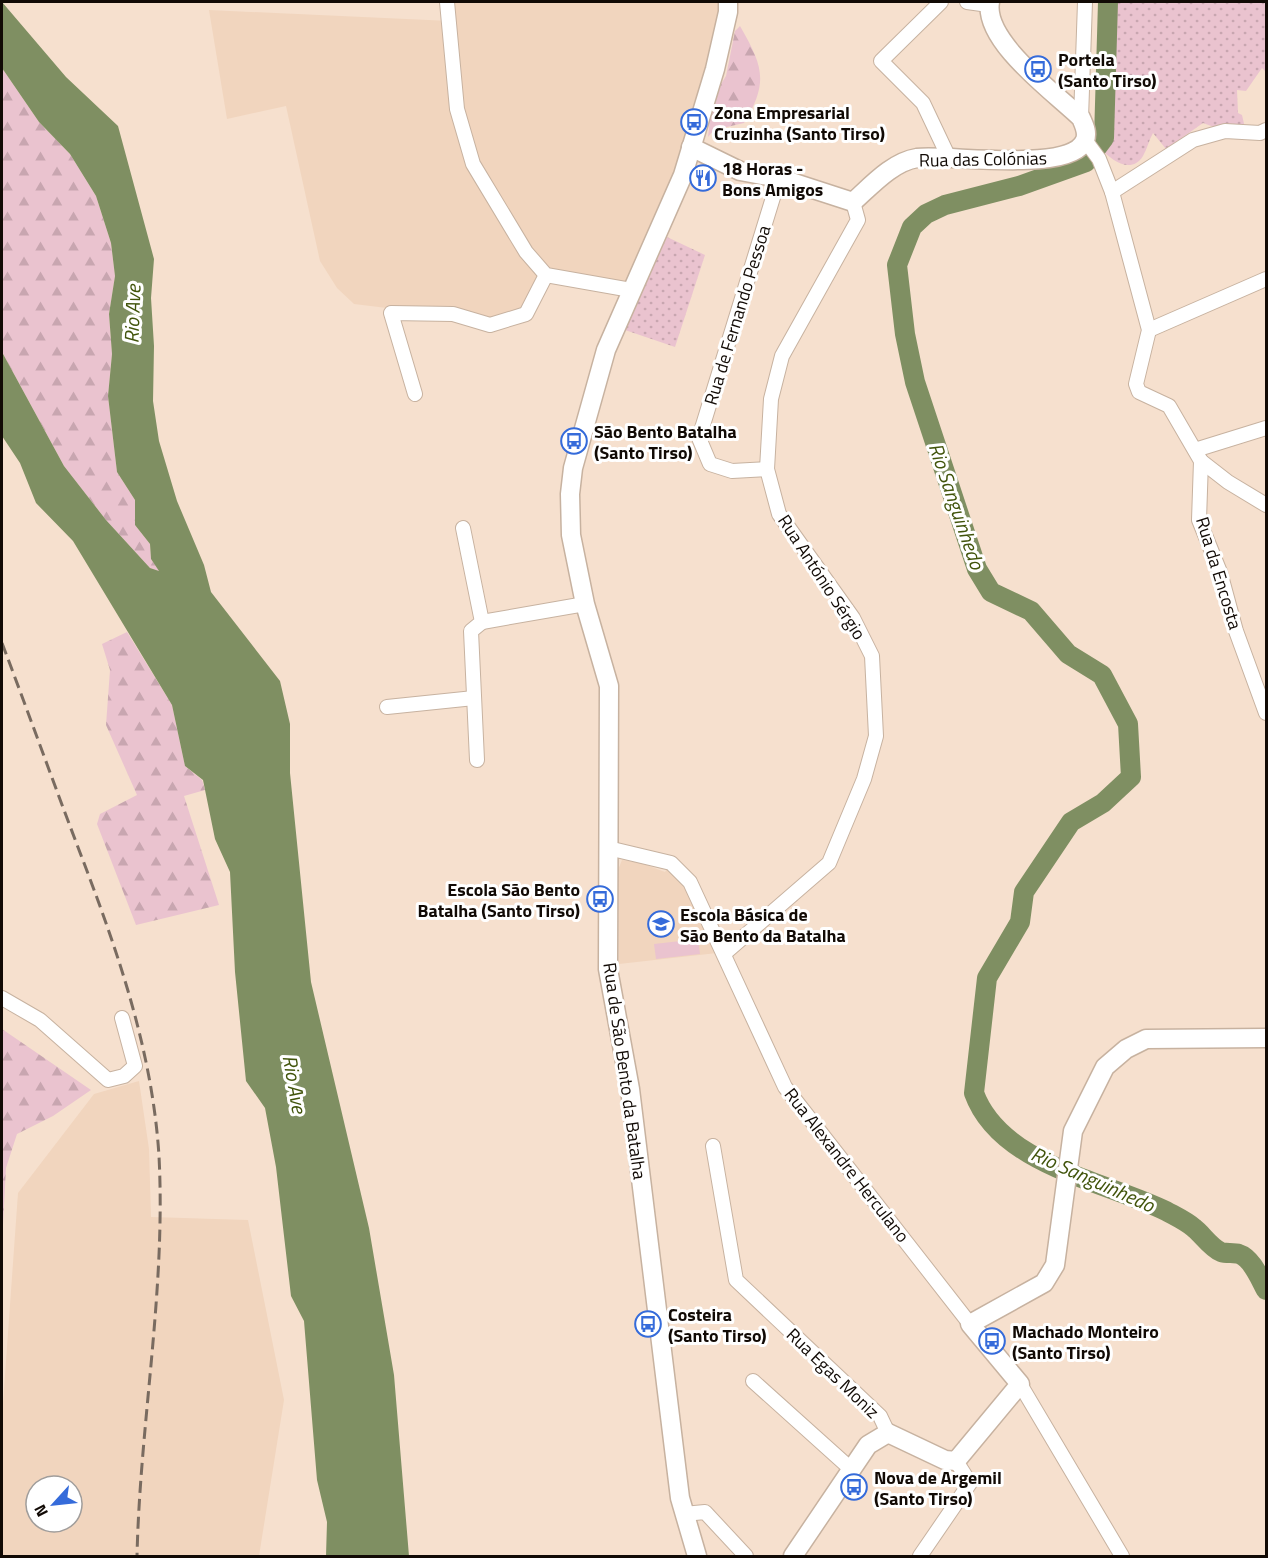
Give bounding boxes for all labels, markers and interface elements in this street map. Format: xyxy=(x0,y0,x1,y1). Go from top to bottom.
place label: Portela (Santo Tirso) xyxy=(1058,46,1157,94)
bus stop icon: Portela (Santo Tirso) xyxy=(1023,54,1053,84)
place label: Zona Empresarial Cruzinha (Santo Tirso) xyxy=(714,99,885,147)
bus stop icon: Zona Empresarial Cruzinha (Santo Tirso) xyxy=(679,107,709,137)
street label: Rua das Colónias xyxy=(919,144,1047,174)
place label: 18 Horas - Bons Amigos xyxy=(722,155,823,203)
restaurant icon: 18 Horas - Bons Amigos xyxy=(688,163,718,193)
street label: Rua de Fernando Pessoa xyxy=(697,222,777,408)
water label: Rio Ave xyxy=(115,283,149,344)
place label: São Bento Batalha (Santo Tirso) xyxy=(594,418,737,466)
bus stop icon: São Bento Batalha (Santo Tirso) xyxy=(559,426,589,456)
water label: Rio Sanguinhedo xyxy=(921,438,994,575)
street label: Rua António Sérgio xyxy=(771,509,873,645)
street label: Rua da Encosta xyxy=(1189,513,1249,633)
place label: Escola São Bento Batalha (Santo Tirso) xyxy=(417,876,580,924)
bus stop icon: Escola São Bento Batalha (Santo Tirso) xyxy=(585,884,615,914)
place label: Escola Básica de São Bento da Batalha xyxy=(680,901,846,949)
school or university icon: Escola Básica de São Bento da Batalha xyxy=(646,909,676,939)
street label: Rua de São Bento da Batalha xyxy=(596,961,654,1181)
water label: Rio Ave xyxy=(275,1053,316,1117)
street label: Rua Alexandre Herculano xyxy=(778,1082,916,1248)
water label: Rio Sanguinhedo xyxy=(1026,1138,1161,1220)
place label: Costeira (Santo Tirso) xyxy=(668,1301,767,1349)
bus stop icon: Costeira (Santo Tirso) xyxy=(633,1309,663,1339)
place label: Machado Monteiro (Santo Tirso) xyxy=(1012,1318,1159,1366)
street label: Rua Egas Moniz xyxy=(780,1322,886,1424)
bus stop icon: Machado Monteiro (Santo Tirso) xyxy=(977,1326,1007,1356)
place label: Nova de Argemil (Santo Tirso) xyxy=(874,1464,1002,1512)
bus stop icon: Nova de Argemil (Santo Tirso) xyxy=(839,1472,869,1502)
north arrow xyxy=(24,1474,84,1534)
text: N xyxy=(27,1500,54,1521)

